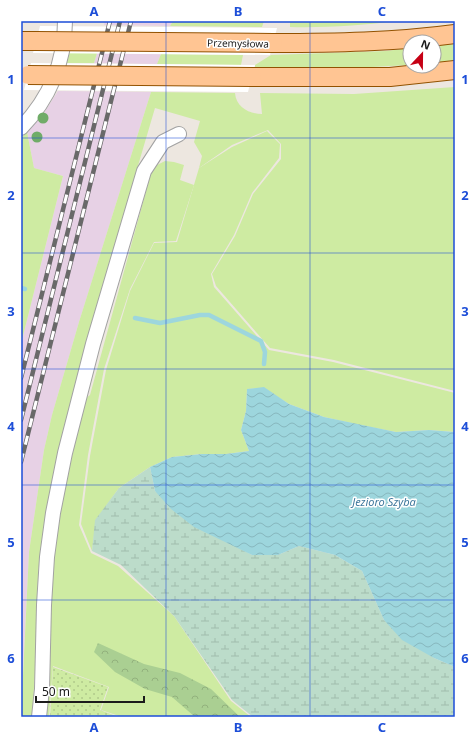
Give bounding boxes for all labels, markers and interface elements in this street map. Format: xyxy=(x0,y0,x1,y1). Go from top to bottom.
text: A xyxy=(90,2,99,20)
text: B xyxy=(234,2,242,20)
text: C xyxy=(378,2,386,20)
north arrow xyxy=(402,34,442,74)
street label: Przemysłowa xyxy=(207,35,269,51)
text: N xyxy=(419,36,433,53)
text: 1 xyxy=(7,70,15,88)
text: 1 xyxy=(461,70,469,88)
text: 2 xyxy=(7,186,15,204)
text: 2 xyxy=(461,186,469,204)
text: 3 xyxy=(7,302,15,320)
text: 3 xyxy=(461,302,469,320)
text: 4 xyxy=(7,417,15,435)
text: 4 xyxy=(461,417,469,435)
water label: Jezioro Szyba xyxy=(350,494,417,509)
text: 5 xyxy=(7,533,15,551)
text: 5 xyxy=(461,533,469,551)
text: 6 xyxy=(7,649,15,667)
text: 6 xyxy=(461,649,469,667)
scale bar xyxy=(36,678,144,704)
text: 50 m xyxy=(42,683,70,700)
text: A xyxy=(90,718,99,736)
text: B xyxy=(234,718,242,736)
text: C xyxy=(378,718,386,736)

